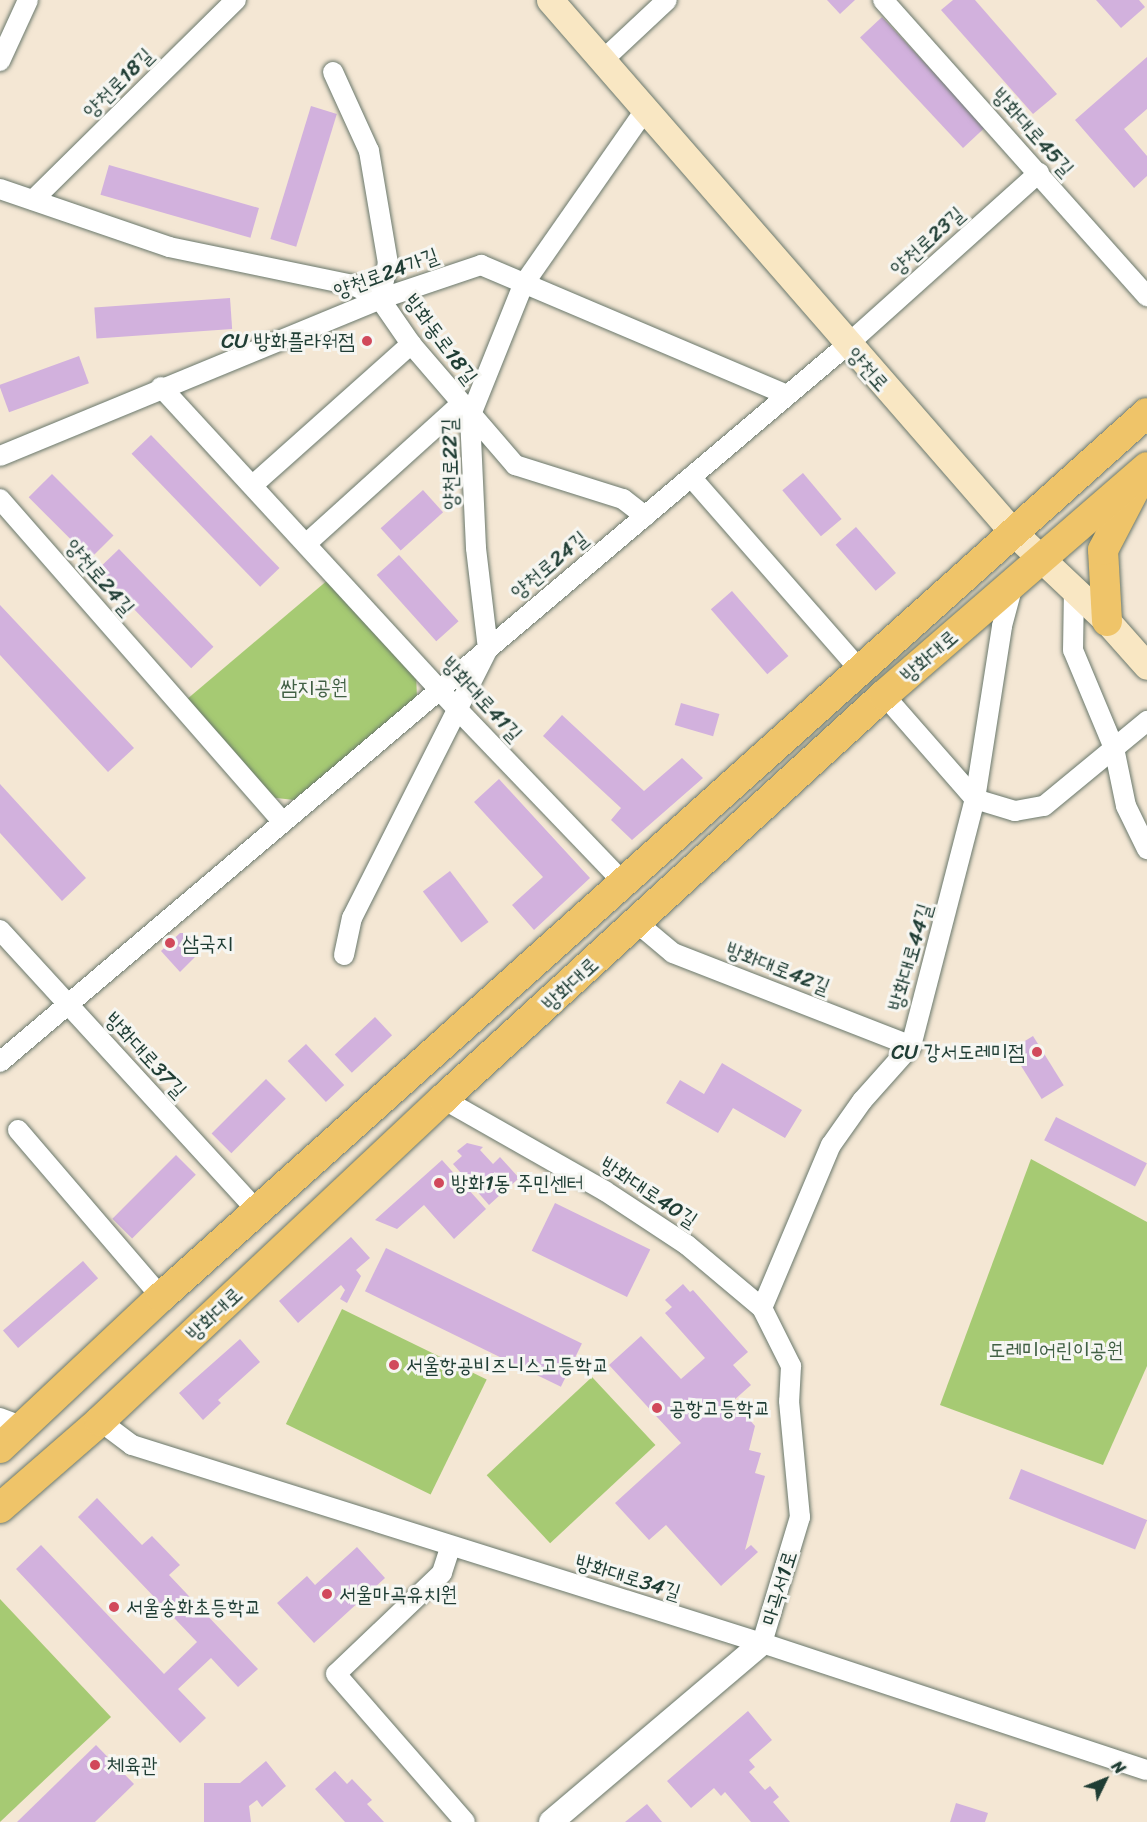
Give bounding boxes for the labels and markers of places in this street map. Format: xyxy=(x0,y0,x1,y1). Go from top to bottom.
place label: CU 방화플라워점 xyxy=(221,328,355,354)
marker: CU 방화플라워점 xyxy=(360,334,374,348)
place label: 삼국지 xyxy=(182,930,233,956)
marker: 삼국지 xyxy=(163,936,177,950)
place label: CU 강서도레미점 xyxy=(891,1039,1025,1065)
marker: CU 강서도레미점 xyxy=(1030,1045,1044,1059)
place label: 방화1동 주민센터 xyxy=(451,1170,584,1196)
marker: 방화1동 주민센터 xyxy=(432,1176,446,1190)
place label: 서울항공비즈니스고등학교 xyxy=(406,1352,609,1378)
marker: 서울항공비즈니스고등학교 xyxy=(387,1358,401,1372)
place label: 공항고등학교 xyxy=(669,1395,770,1421)
marker: 공항고등학교 xyxy=(650,1401,664,1415)
place label: 서울마곡유치원 xyxy=(339,1581,457,1607)
marker: 서울마곡유치원 xyxy=(320,1587,334,1601)
place label: 서울송화초등학교 xyxy=(126,1594,261,1620)
marker: 서울송화초등학교 xyxy=(107,1600,121,1614)
place label: 체육관 xyxy=(107,1752,158,1778)
marker: 체육관 xyxy=(88,1758,102,1772)

